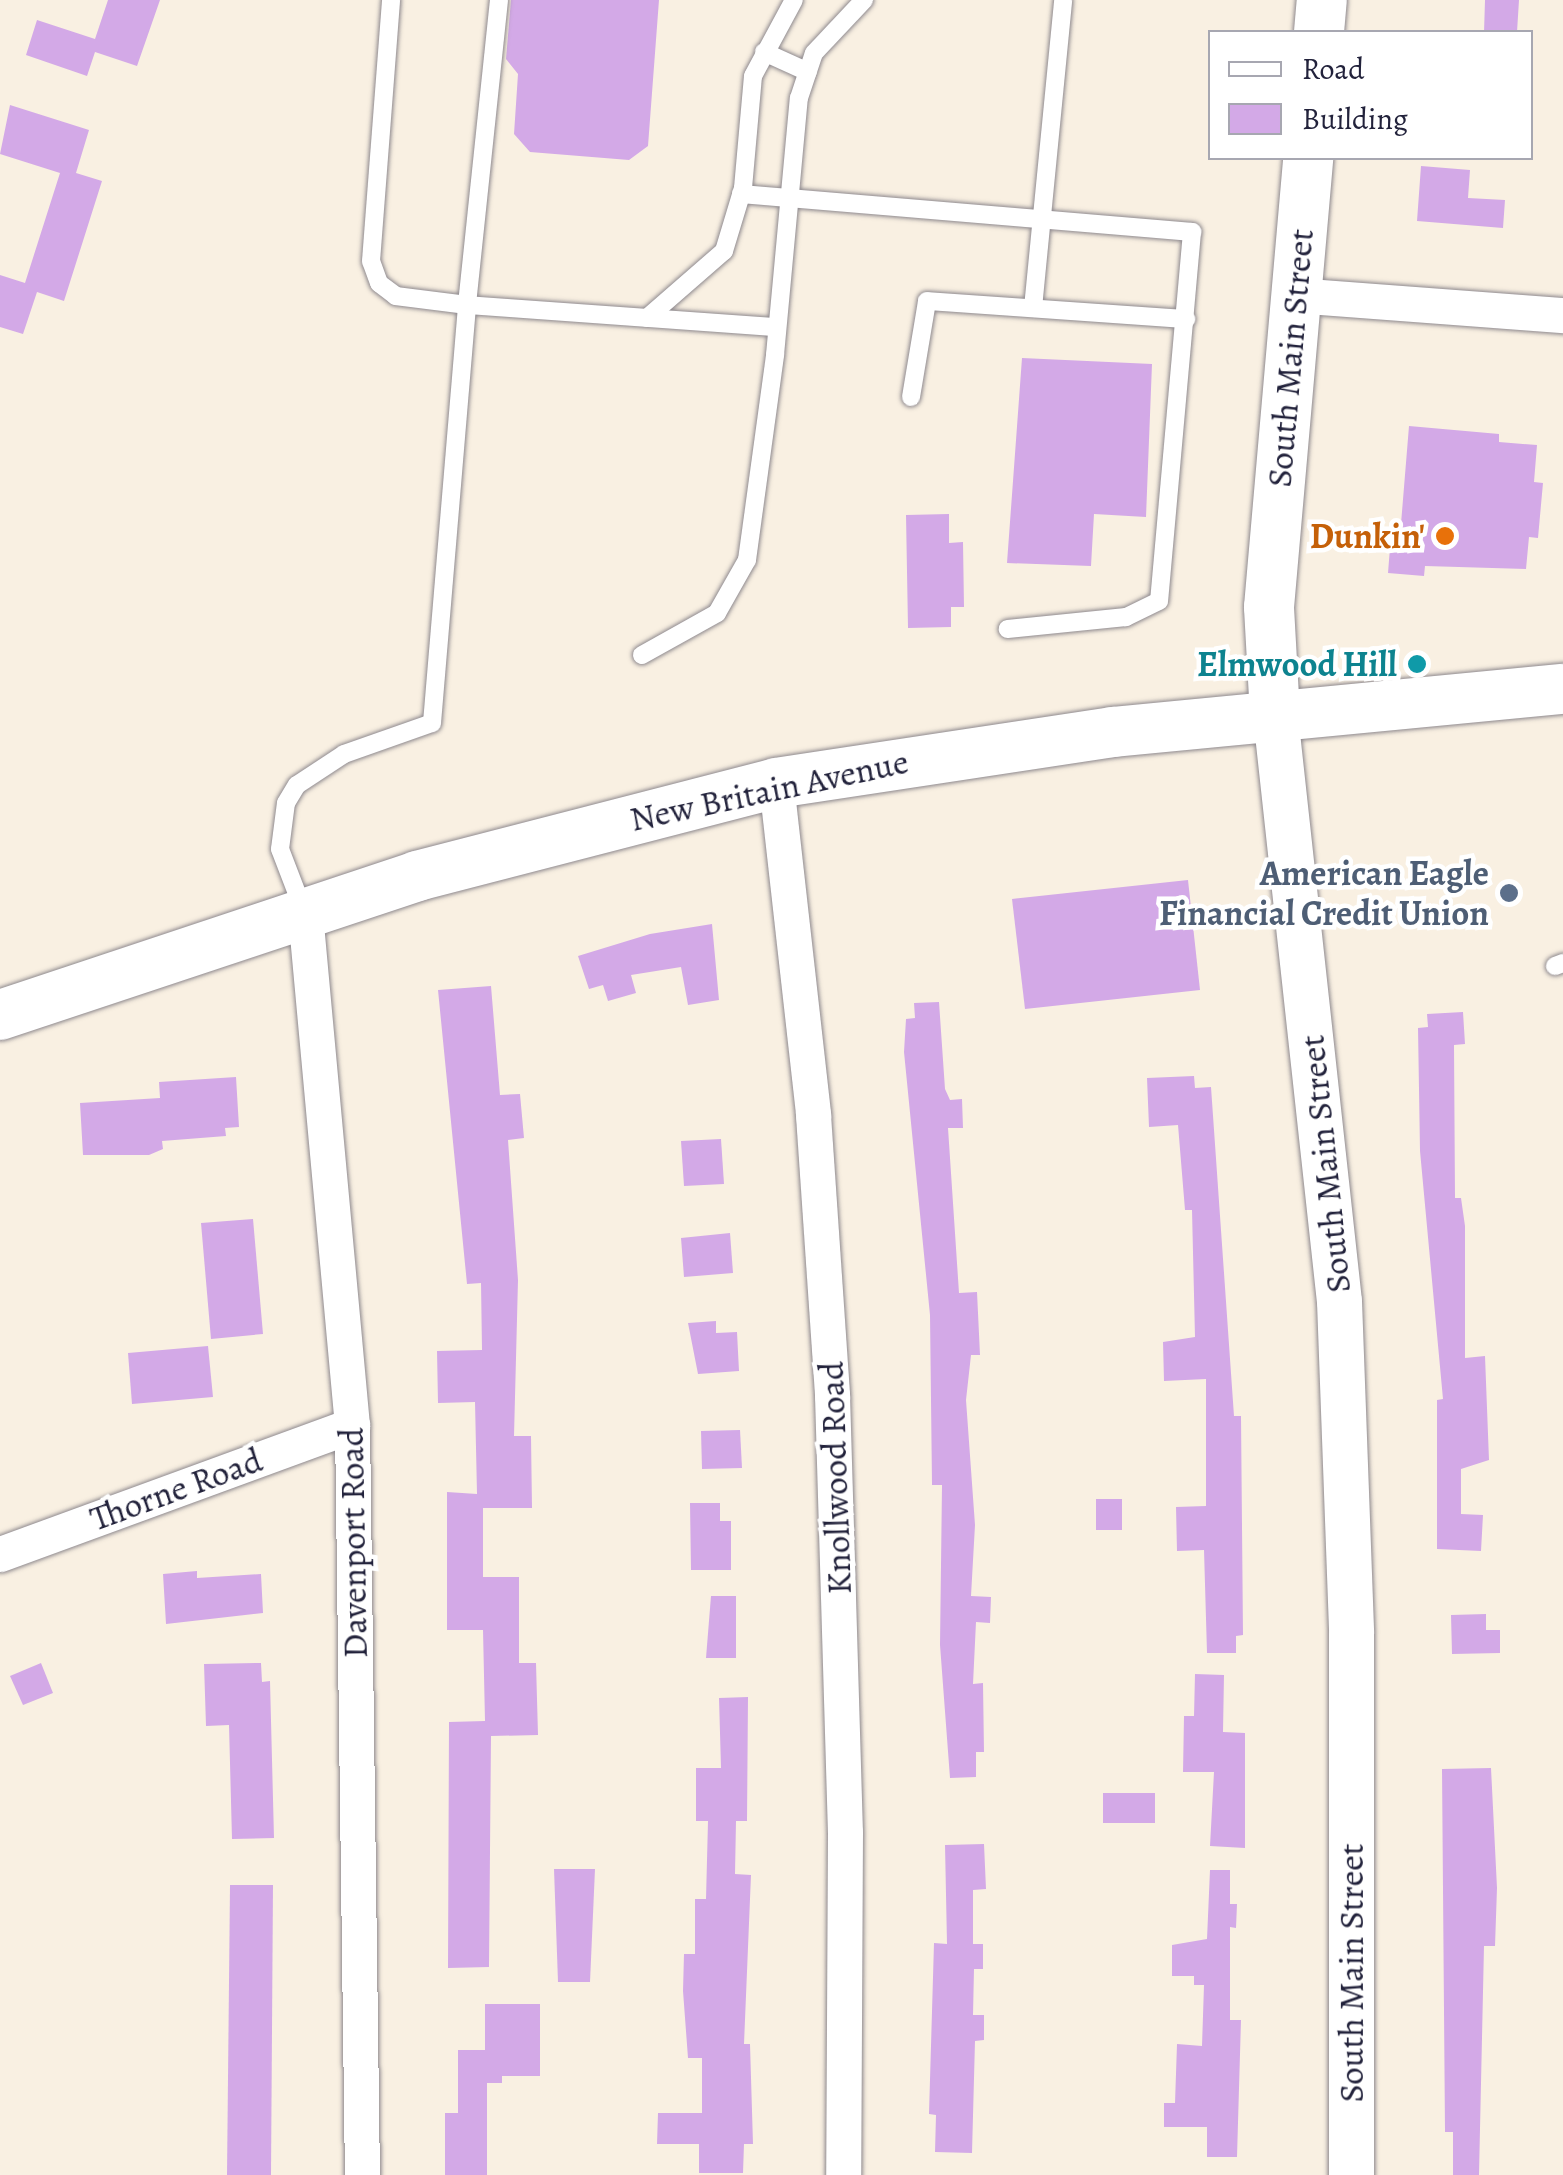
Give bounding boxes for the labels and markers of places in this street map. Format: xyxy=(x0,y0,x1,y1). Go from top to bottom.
place label: Dunkin' xyxy=(1310,515,1425,557)
marker: Dunkin' xyxy=(1434,525,1456,547)
place label: Elmwood Hill xyxy=(1197,643,1397,685)
marker: Elmwood Hill xyxy=(1406,653,1428,675)
place label: American Eagle Financial Credit Union xyxy=(1159,852,1489,934)
marker: American Eagle Financial Credit Union xyxy=(1498,882,1520,904)

